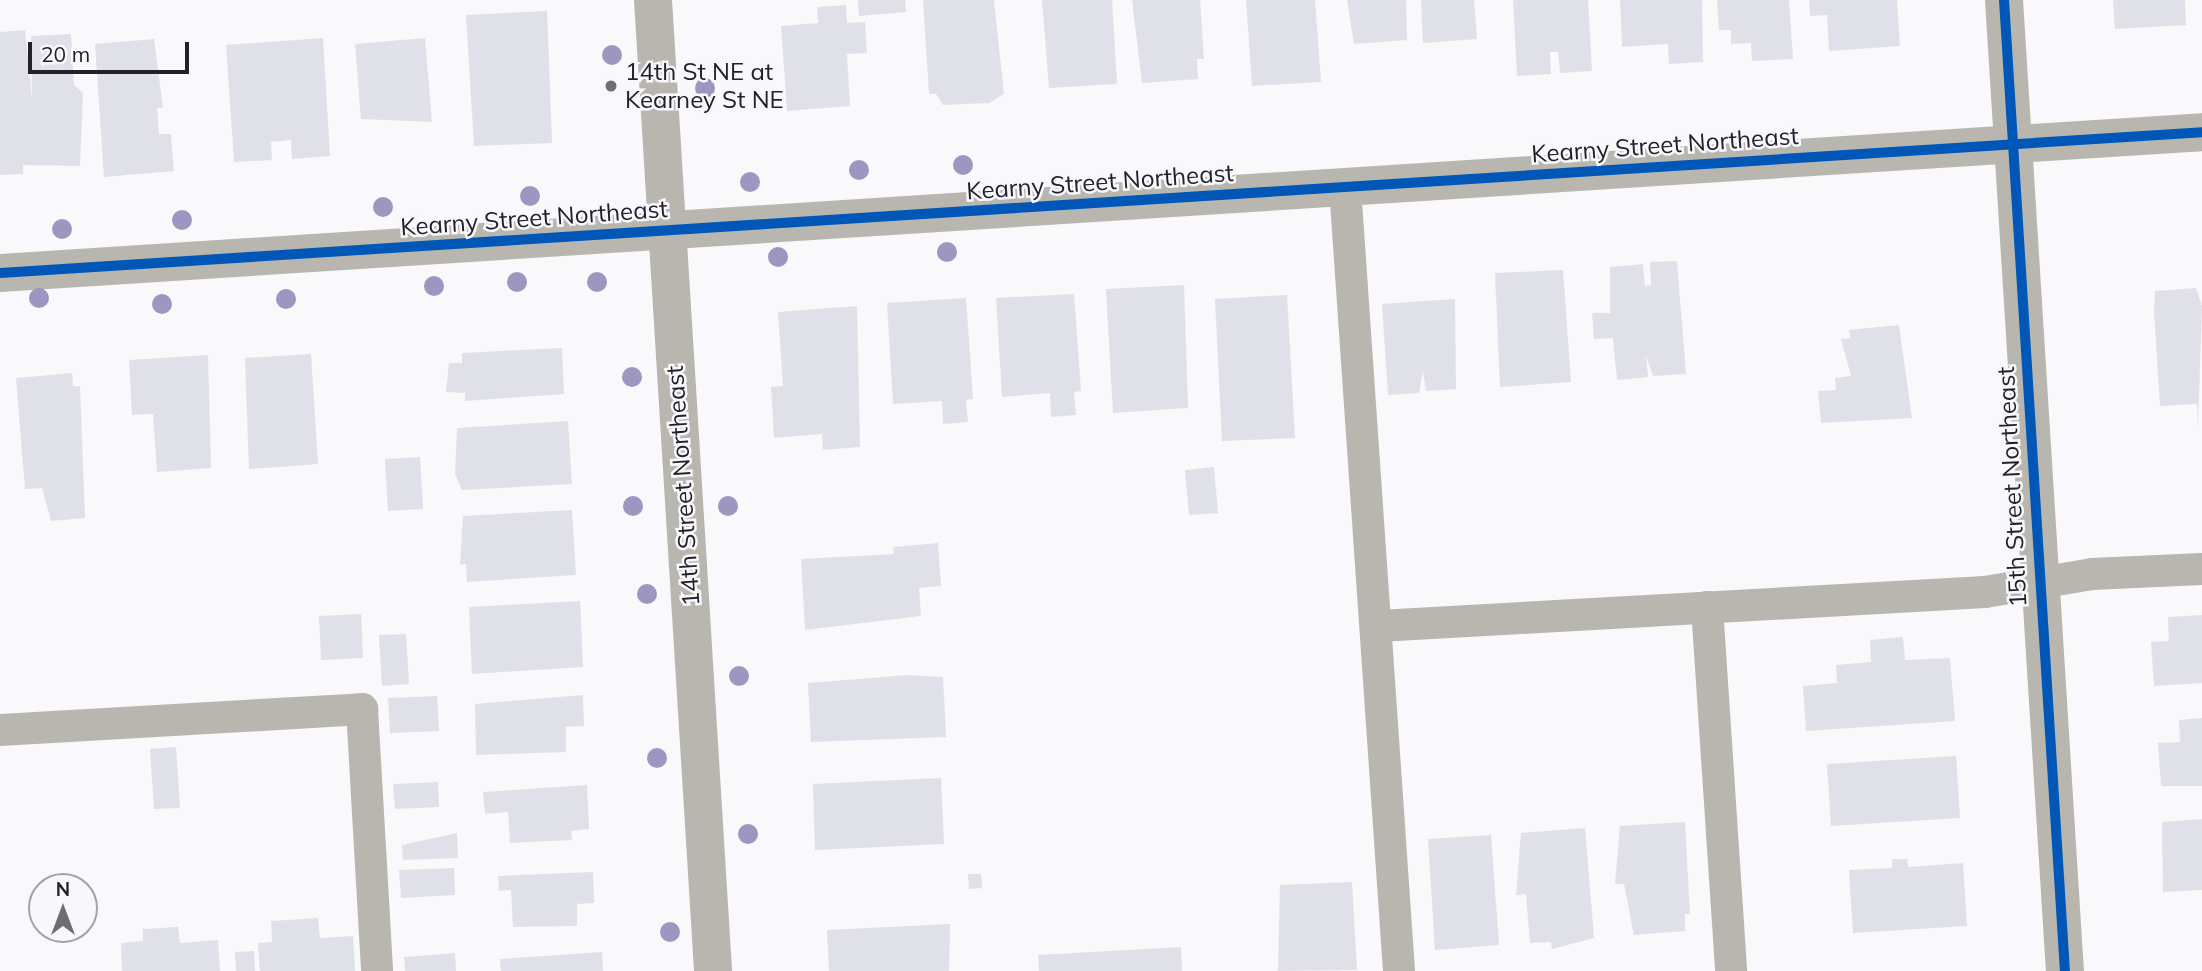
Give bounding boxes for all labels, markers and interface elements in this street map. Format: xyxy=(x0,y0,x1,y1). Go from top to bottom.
scale bar xyxy=(32,28,192,72)
text: 20 m xyxy=(41,41,90,67)
place label: 14th St NE at Kearney St NE xyxy=(625,58,784,114)
marker: 14th St NE at Kearney St NE xyxy=(603,78,619,94)
street label: Kearny Street Northeast xyxy=(1530,121,1800,169)
street label: Kearny Street Northeast xyxy=(965,158,1235,206)
street label: Kearny Street Northeast xyxy=(399,194,669,242)
street label: 14th Street Northeast xyxy=(660,365,706,607)
street label: 15th Street Northeast xyxy=(1991,366,2033,608)
north arrow xyxy=(28,873,98,943)
text: N xyxy=(56,877,70,901)

